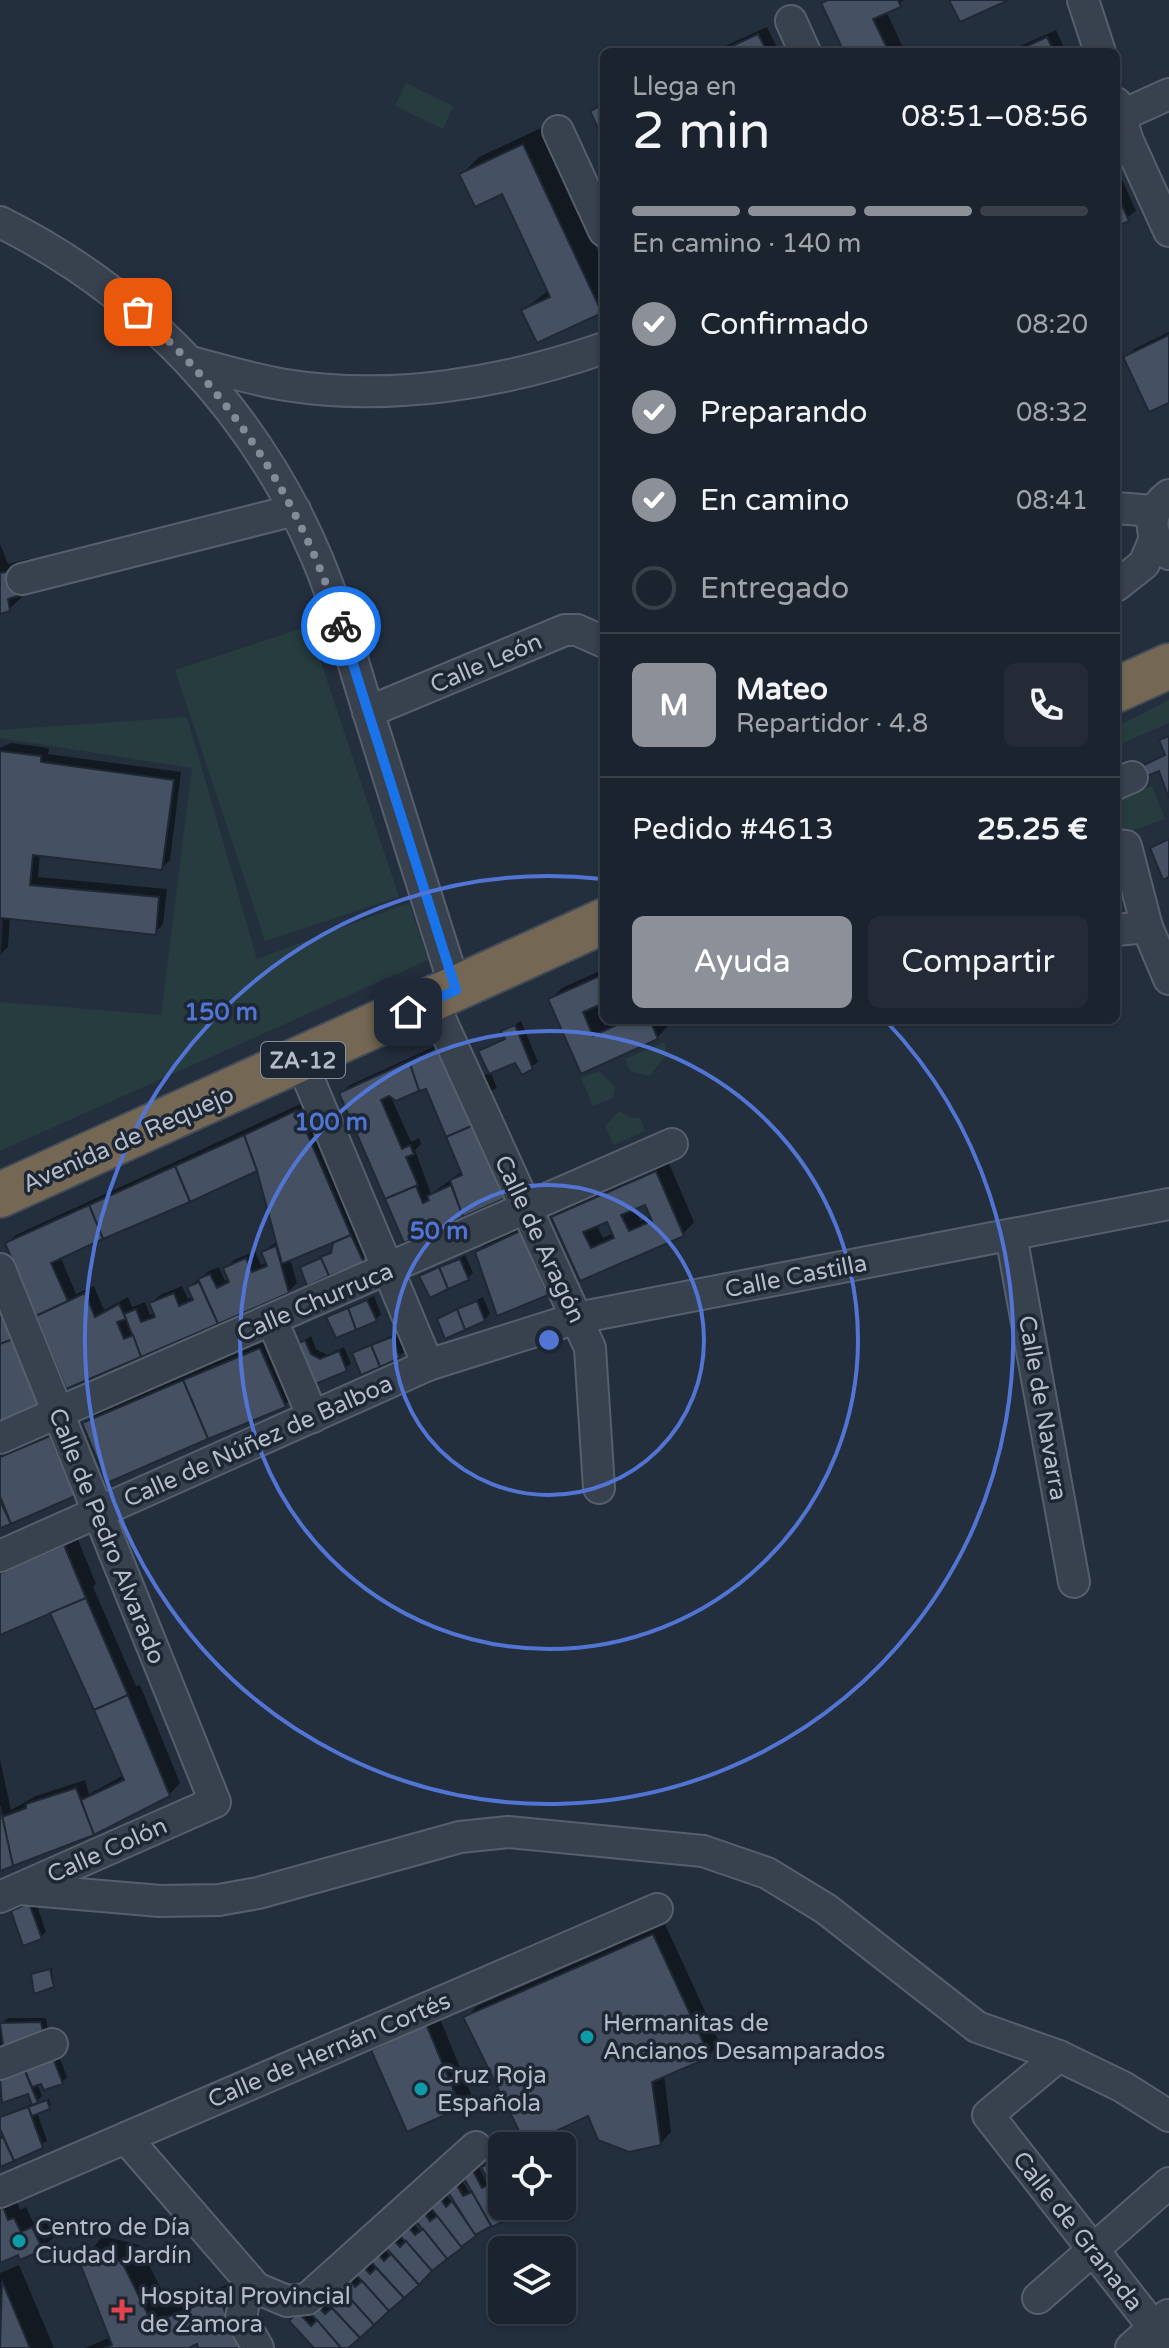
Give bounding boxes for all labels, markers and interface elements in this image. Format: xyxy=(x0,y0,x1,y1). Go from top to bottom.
text: Llega en xyxy=(632,71,737,102)
text: 08:51–08:56 xyxy=(901,98,1088,135)
text: 2 min xyxy=(632,100,771,163)
text: En camino · 140 m xyxy=(632,228,861,259)
pin xyxy=(104,278,172,346)
icon: bag xyxy=(116,290,160,334)
icon: check xyxy=(632,302,676,346)
text: Confirmado xyxy=(700,306,869,343)
text: 08:20 xyxy=(1016,309,1088,340)
icon: check xyxy=(632,390,676,434)
text: Preparando xyxy=(700,394,868,431)
text: 08:32 xyxy=(1016,397,1088,428)
icon: check xyxy=(632,478,676,522)
text: En camino xyxy=(700,482,849,519)
text: 08:41 xyxy=(1016,485,1088,516)
text: Entregado xyxy=(700,570,849,607)
courier xyxy=(301,586,381,666)
icon: bike xyxy=(319,604,363,648)
street label: Calle León xyxy=(426,627,546,700)
button: phone xyxy=(1004,663,1088,747)
text: Mateo xyxy=(736,671,828,708)
text: M xyxy=(660,687,688,724)
text: Repartidor · 4.8 xyxy=(736,708,928,739)
text: Pedido #4613 xyxy=(632,811,834,848)
text: 25.25 € xyxy=(977,811,1088,848)
button: Ayuda xyxy=(632,916,852,1008)
button: Compartir xyxy=(868,916,1088,1008)
pin xyxy=(374,978,442,1046)
icon: home xyxy=(386,990,430,1034)
text: 150 m xyxy=(184,998,258,1027)
road number: ZA-12 xyxy=(261,1042,345,1078)
street label: Avenida de Requejo xyxy=(18,1080,238,1199)
text: 100 m xyxy=(294,1108,368,1137)
street label: Calle de Aragón xyxy=(488,1151,591,1328)
text: 50 m xyxy=(410,1217,468,1246)
street label: Calle Castilla xyxy=(723,1249,870,1304)
street label: Calle Churruca xyxy=(233,1256,398,1348)
street label: Calle de Navarra xyxy=(1012,1313,1073,1503)
centre of rings xyxy=(535,1326,563,1354)
street label: Calle de Núñez de Balboa xyxy=(119,1369,397,1514)
street label: Calle de Pedro Alvarado xyxy=(42,1404,171,1668)
street label: Calle Colón xyxy=(43,1811,172,1890)
street label: Calle de Hernán Cortés xyxy=(204,1986,455,2115)
place label: Hermanitas de Ancianos Desamparados xyxy=(603,2009,885,2066)
marker: Hermanitas de Ancianos Desamparados xyxy=(578,2028,596,2046)
place label: Cruz Roja Española xyxy=(437,2061,547,2118)
marker: Cruz Roja Española xyxy=(412,2080,430,2098)
map controls xyxy=(488,2132,576,2324)
button: locate xyxy=(488,2132,576,2220)
street label: Calle de Granada xyxy=(1006,2146,1149,2317)
place label: Centro de Día Ciudad Jardín xyxy=(35,2213,192,2270)
marker: Centro de Día Ciudad Jardín xyxy=(10,2232,28,2250)
button: layers xyxy=(488,2236,576,2324)
place label: Hospital Provincial de Zamora xyxy=(140,2282,351,2339)
marker: Hospital Provincial de Zamora xyxy=(111,2299,133,2321)

